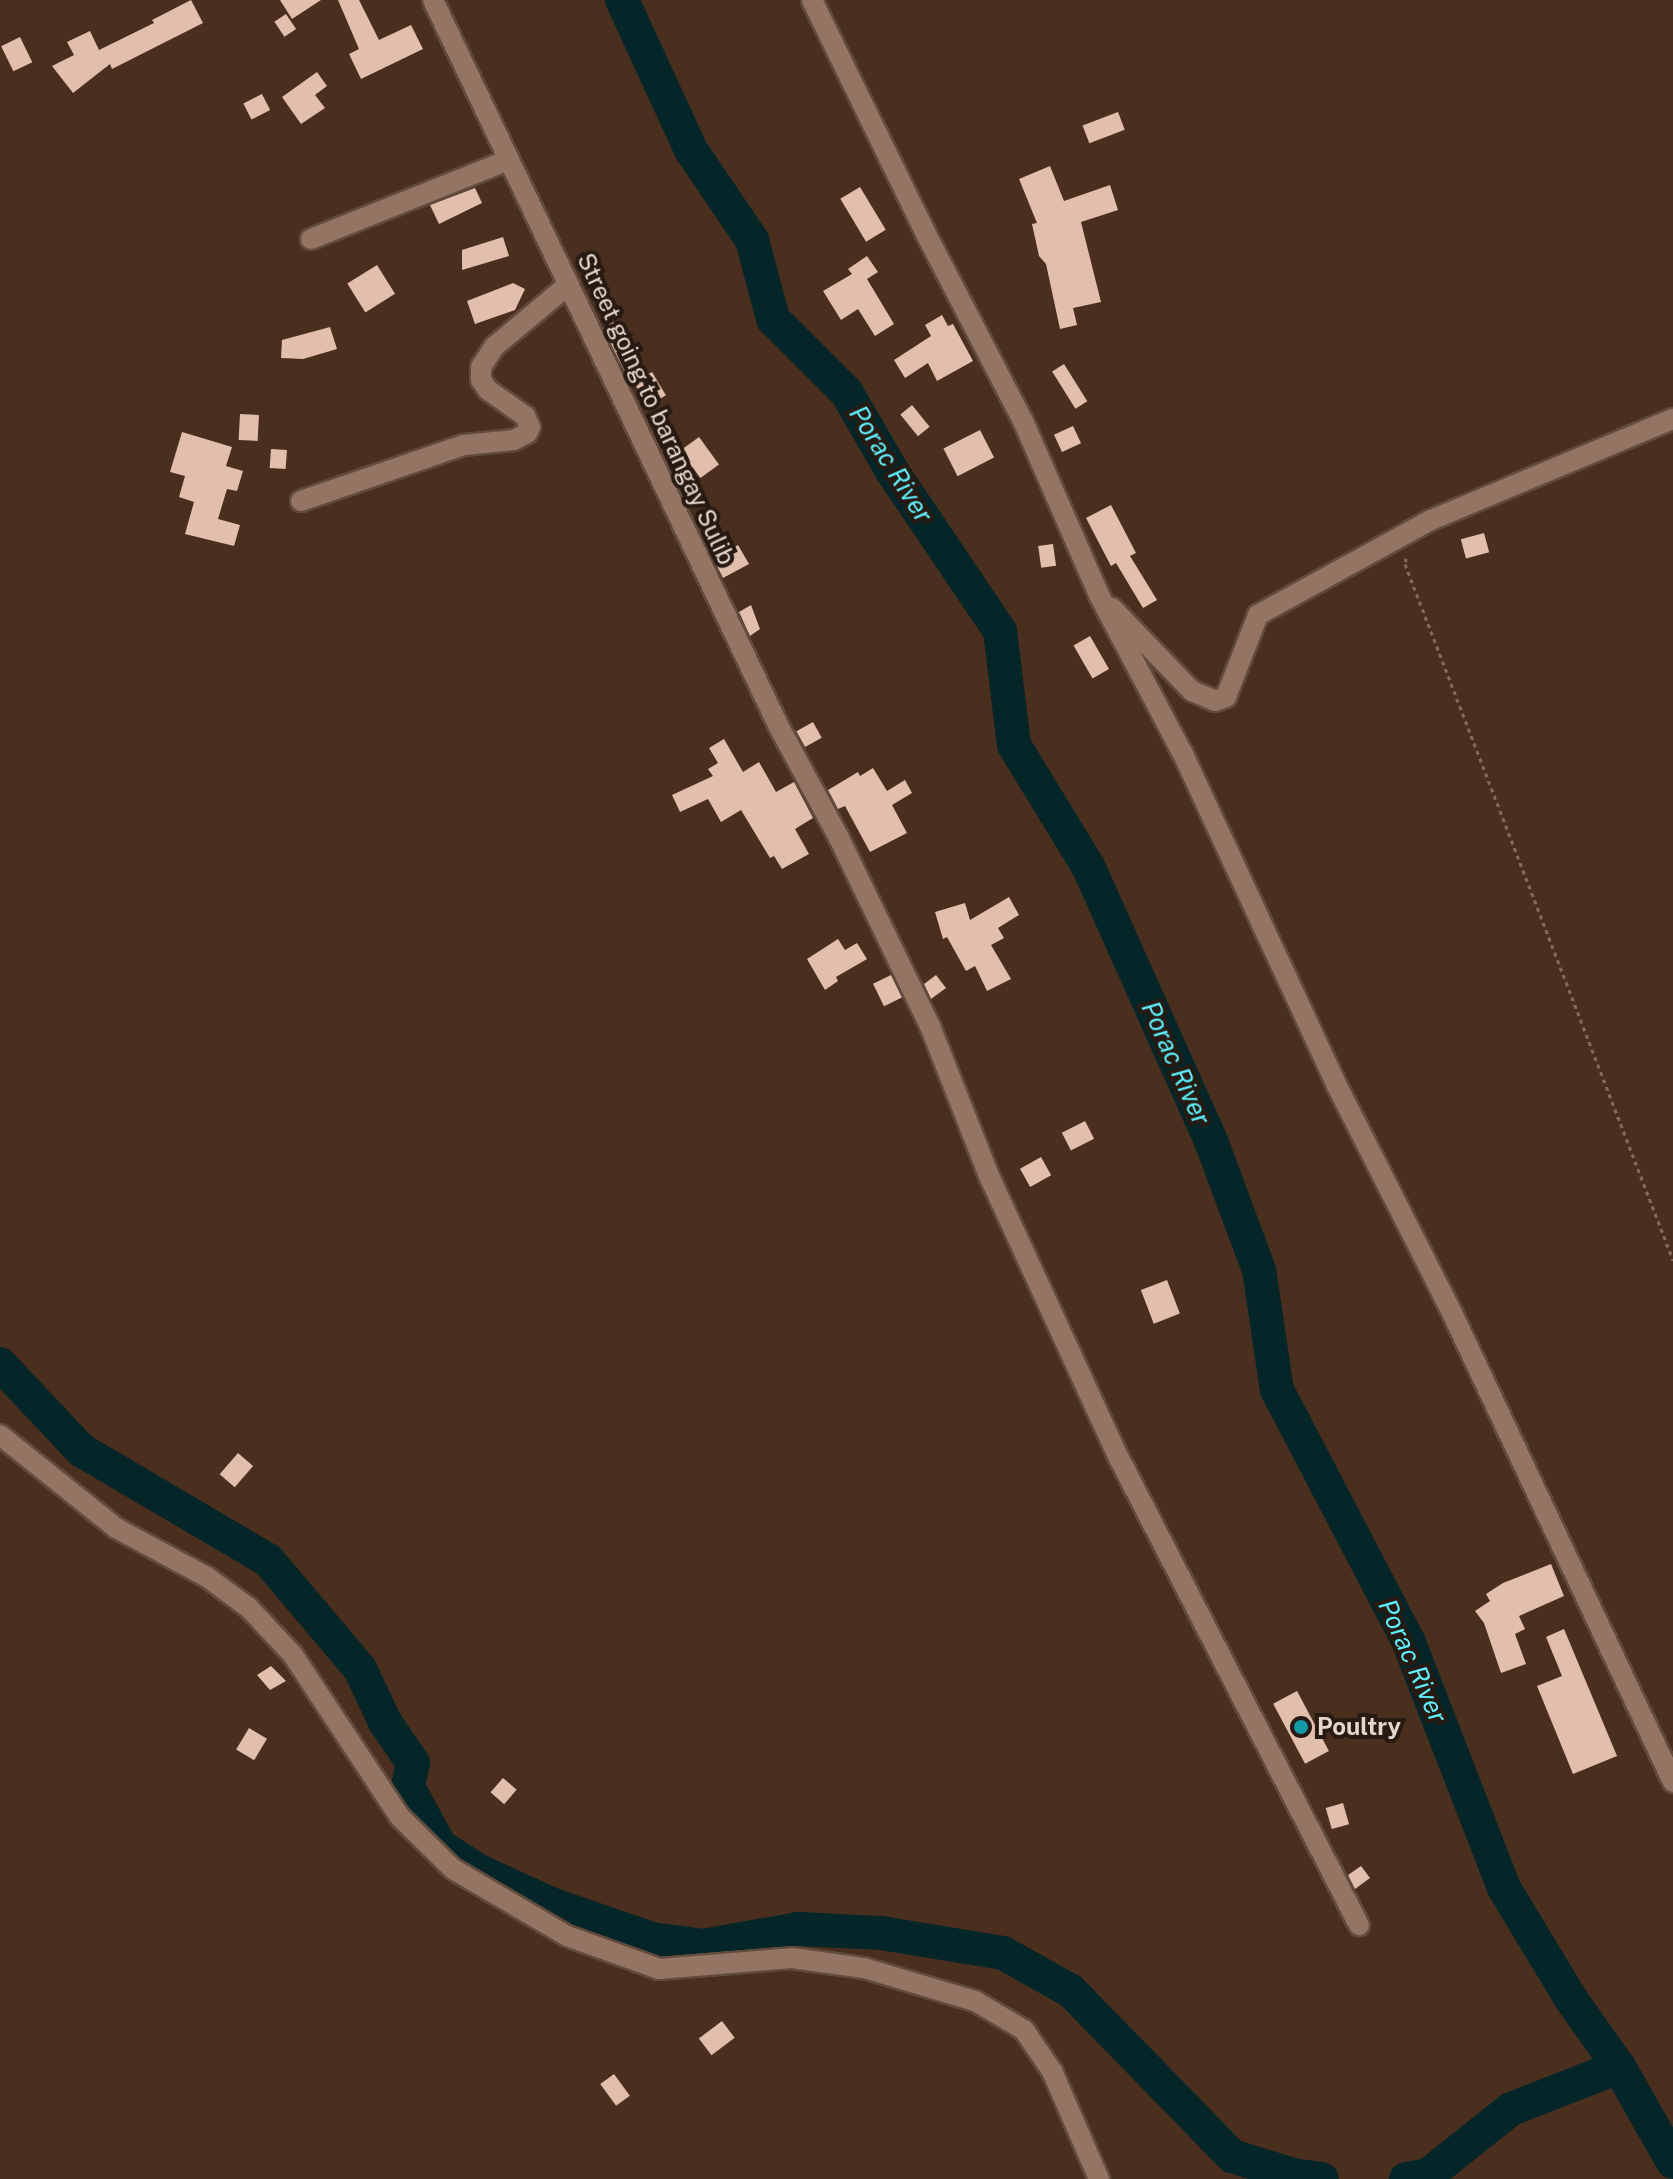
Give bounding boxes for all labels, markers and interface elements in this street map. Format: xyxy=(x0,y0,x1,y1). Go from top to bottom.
street label: Street going to barangay Sulib xyxy=(571,249,741,569)
water label: Porac River xyxy=(843,400,939,528)
water label: Porac River xyxy=(1135,996,1217,1130)
water label: Porac River xyxy=(1372,1594,1454,1728)
place label: Poultry xyxy=(1317,1713,1401,1741)
marker: Poultry xyxy=(1292,1718,1310,1736)

